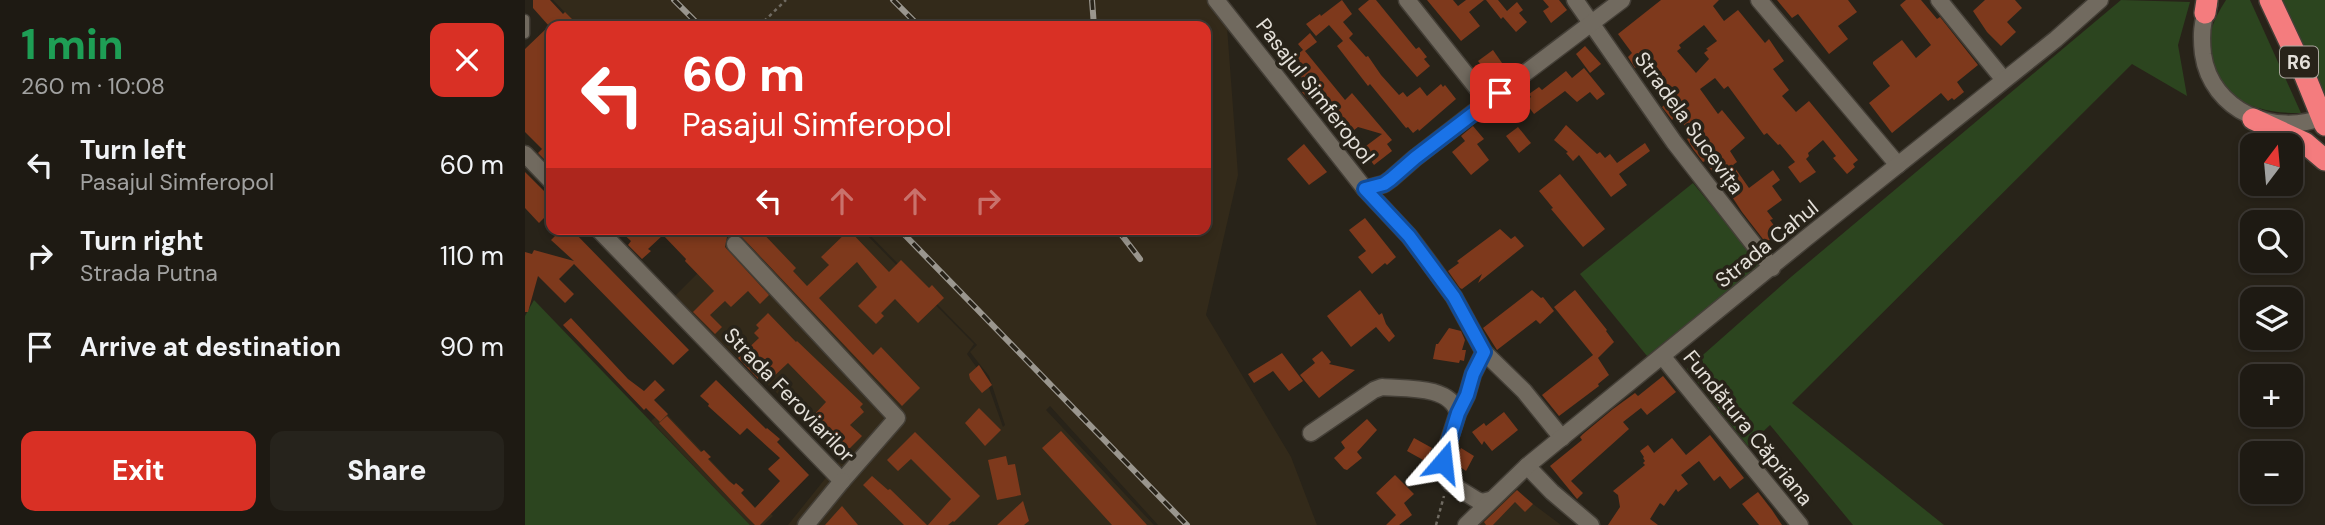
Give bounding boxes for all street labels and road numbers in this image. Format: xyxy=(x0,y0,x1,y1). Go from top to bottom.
street label: Pasajul Simferopol xyxy=(1249,13,1381,169)
street label: Stradela Sucevița xyxy=(1628,46,1750,200)
road number: R6 xyxy=(2280,46,2318,78)
street label: Strada Cahul xyxy=(1710,194,1824,294)
street label: Strada Feroviarilor xyxy=(717,322,861,469)
street label: Fundătura Căpriana xyxy=(1677,345,1819,511)

